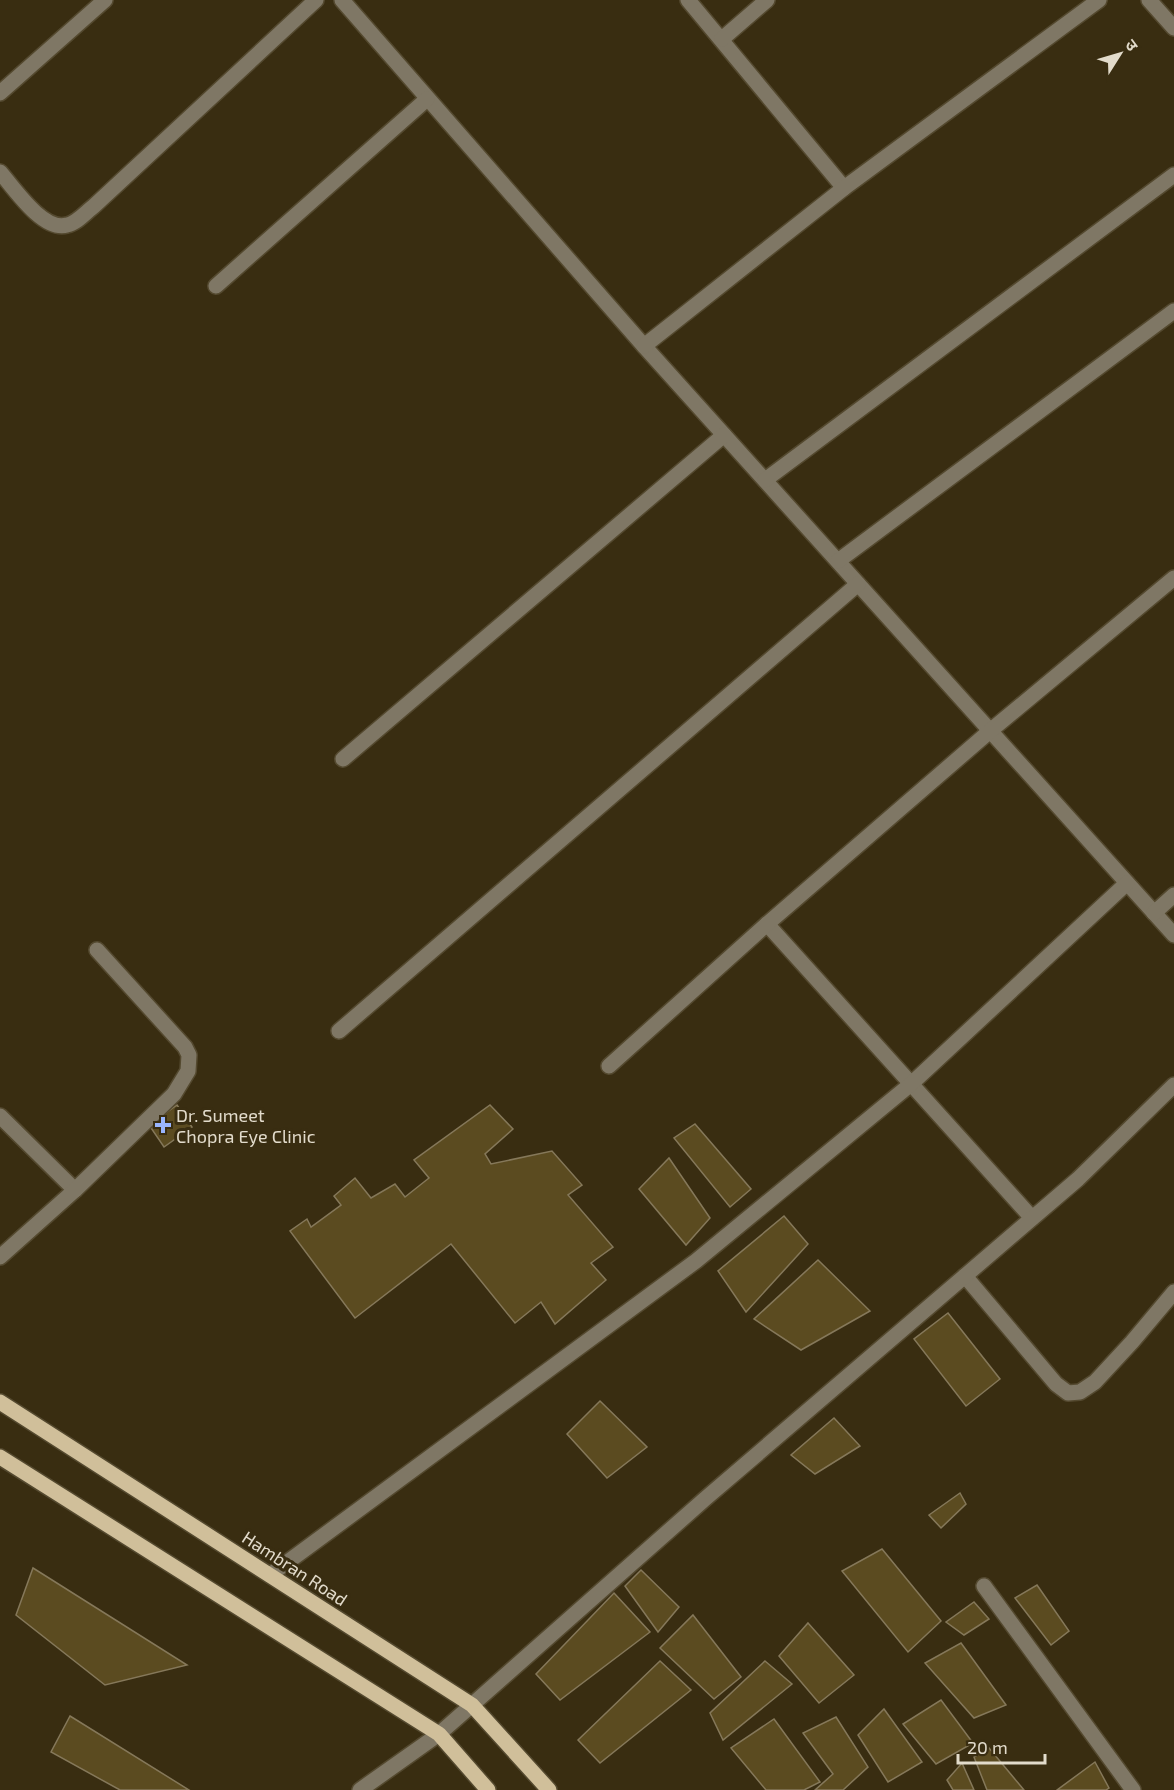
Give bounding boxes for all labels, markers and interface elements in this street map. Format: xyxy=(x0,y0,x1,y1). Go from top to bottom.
north arrow xyxy=(1090,24,1150,84)
text: उ xyxy=(1122,35,1143,55)
place label: Dr. Sumeet Chopra Eye Clinic xyxy=(176,1104,316,1147)
marker: Dr. Sumeet Chopra Eye Clinic xyxy=(154,1116,172,1134)
street label: Hambran Road xyxy=(238,1526,352,1610)
scale bar xyxy=(958,1727,1045,1765)
text: 20 m xyxy=(967,1736,1008,1758)

